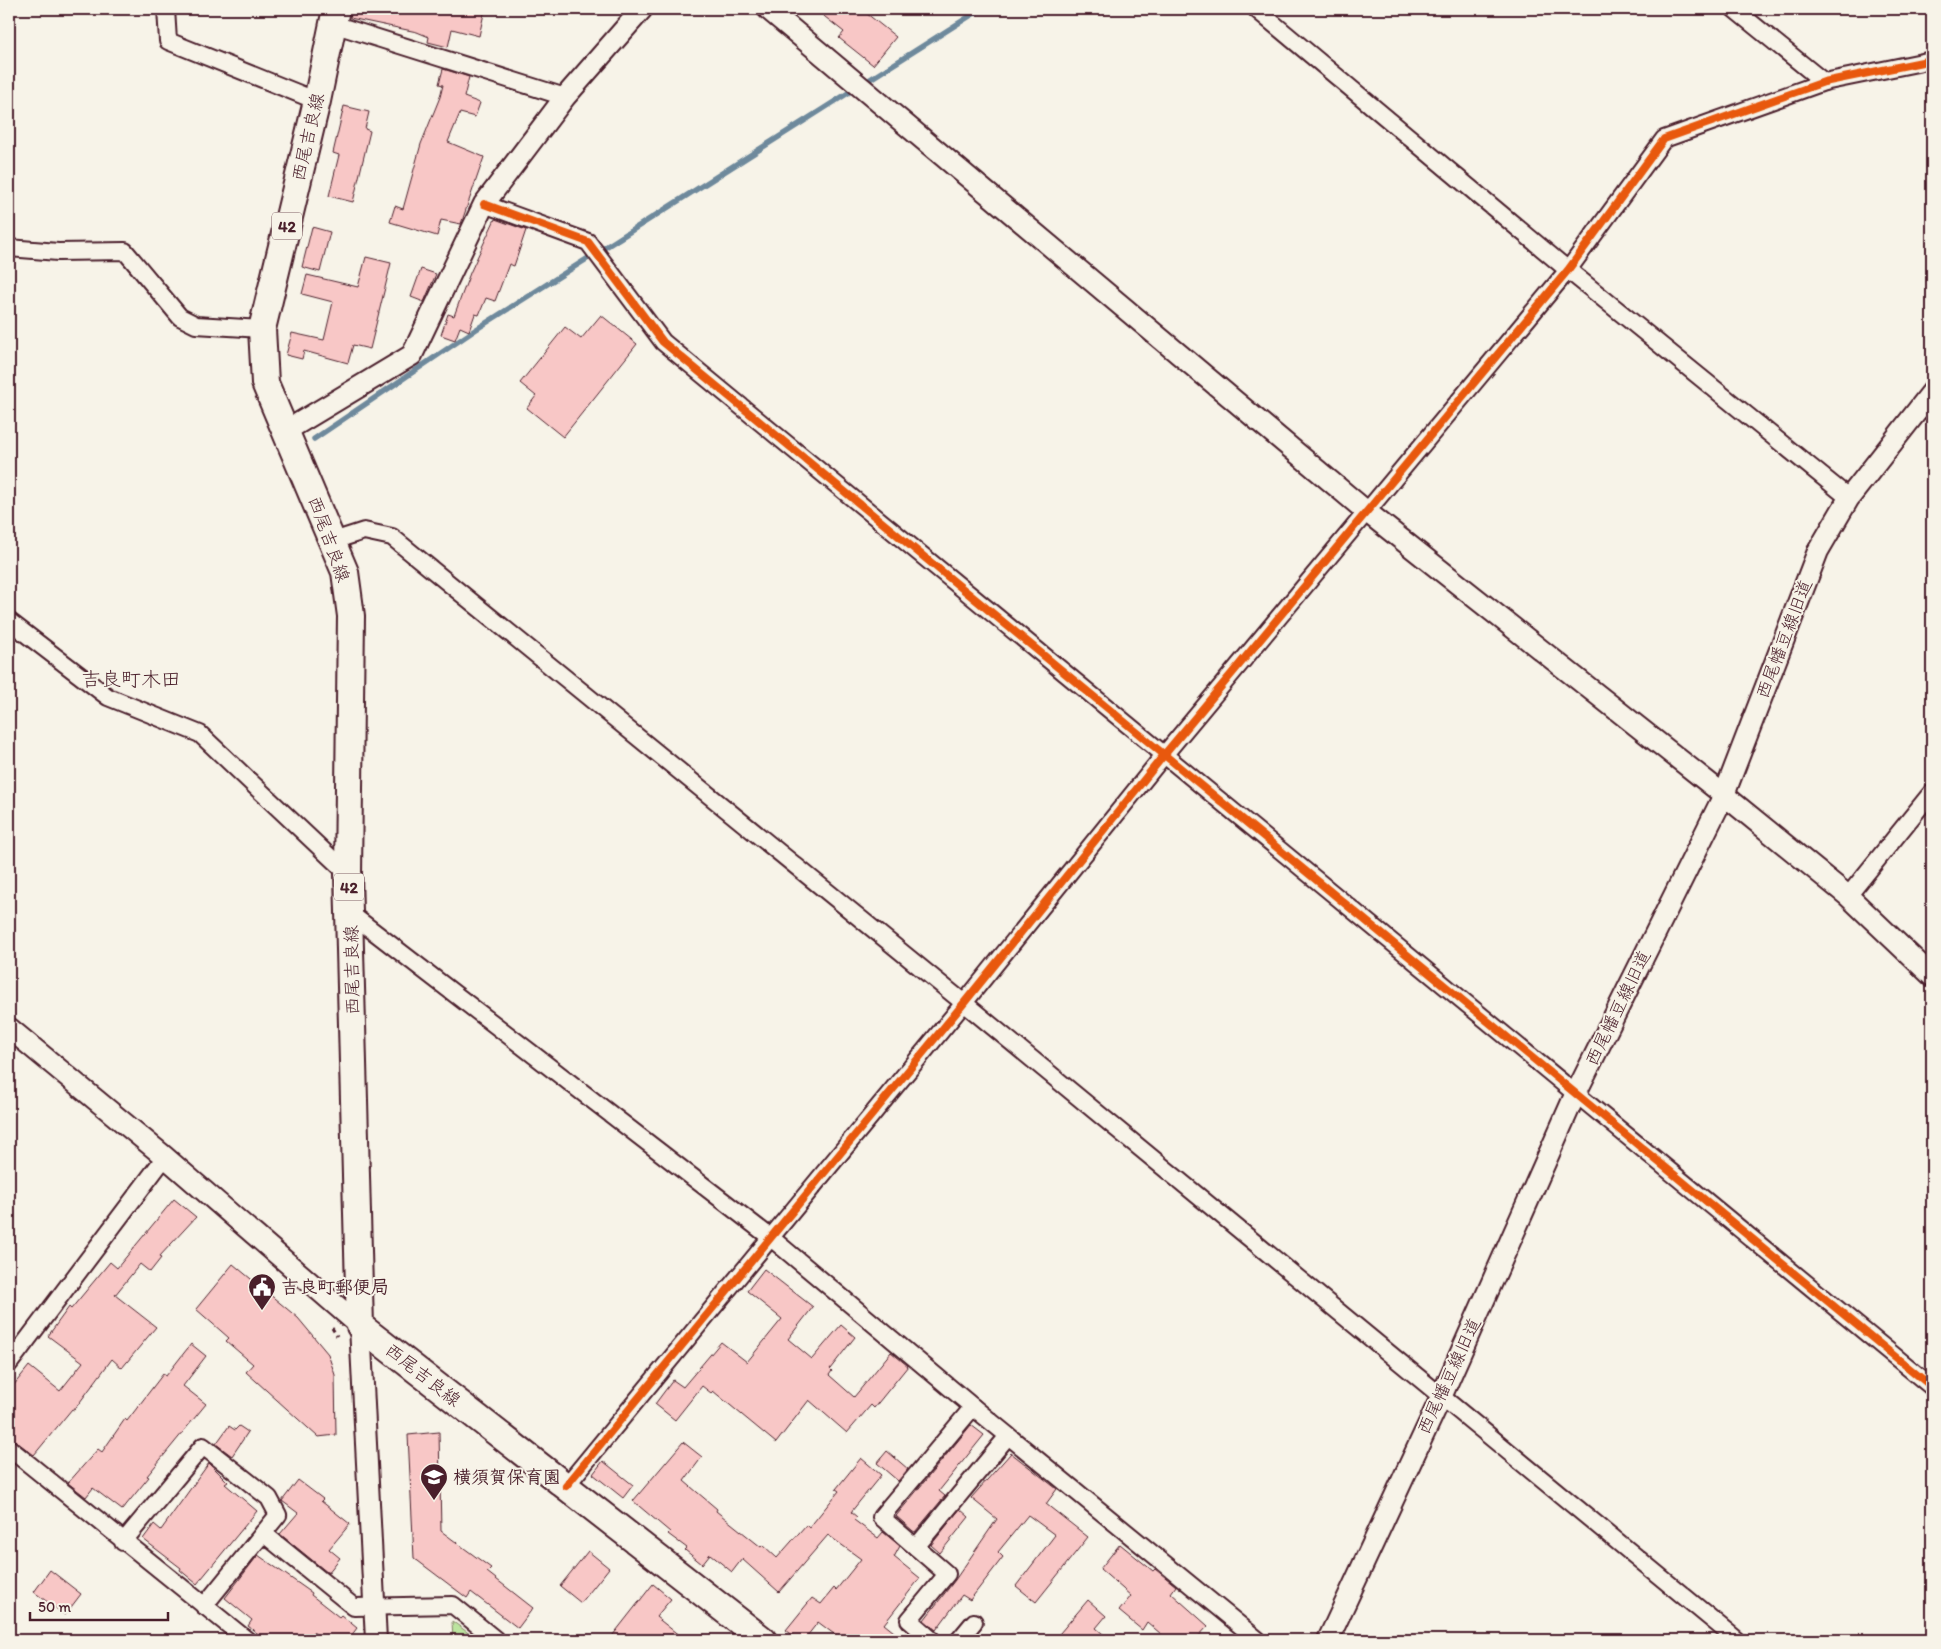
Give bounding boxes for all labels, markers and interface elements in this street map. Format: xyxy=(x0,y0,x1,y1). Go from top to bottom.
street label: 西尾吉良線 xyxy=(287,91,329,183)
road number: 42 xyxy=(272,212,302,240)
street label: 西尾吉良線 xyxy=(303,493,355,585)
street label: 西尾幡豆線旧道 xyxy=(1751,576,1817,702)
district label: 吉良町木田 xyxy=(81,667,181,691)
road number: 42 xyxy=(334,874,364,900)
street label: 西尾吉良線 xyxy=(340,925,364,1015)
street label: 西尾幡豆線旧道 xyxy=(1580,947,1656,1069)
public building icon: 吉良町郵便局 xyxy=(247,1272,277,1311)
place label: 吉良町郵便局 xyxy=(281,1276,389,1298)
street label: 西尾幡豆線旧道 xyxy=(1412,1314,1486,1438)
street label: 西尾吉良線 xyxy=(381,1339,465,1411)
school or university icon: 横須賀保育園 xyxy=(419,1462,449,1501)
place label: 横須賀保育園 xyxy=(453,1466,561,1488)
scale bar xyxy=(30,1589,168,1621)
text: 50 m xyxy=(38,1598,71,1616)

